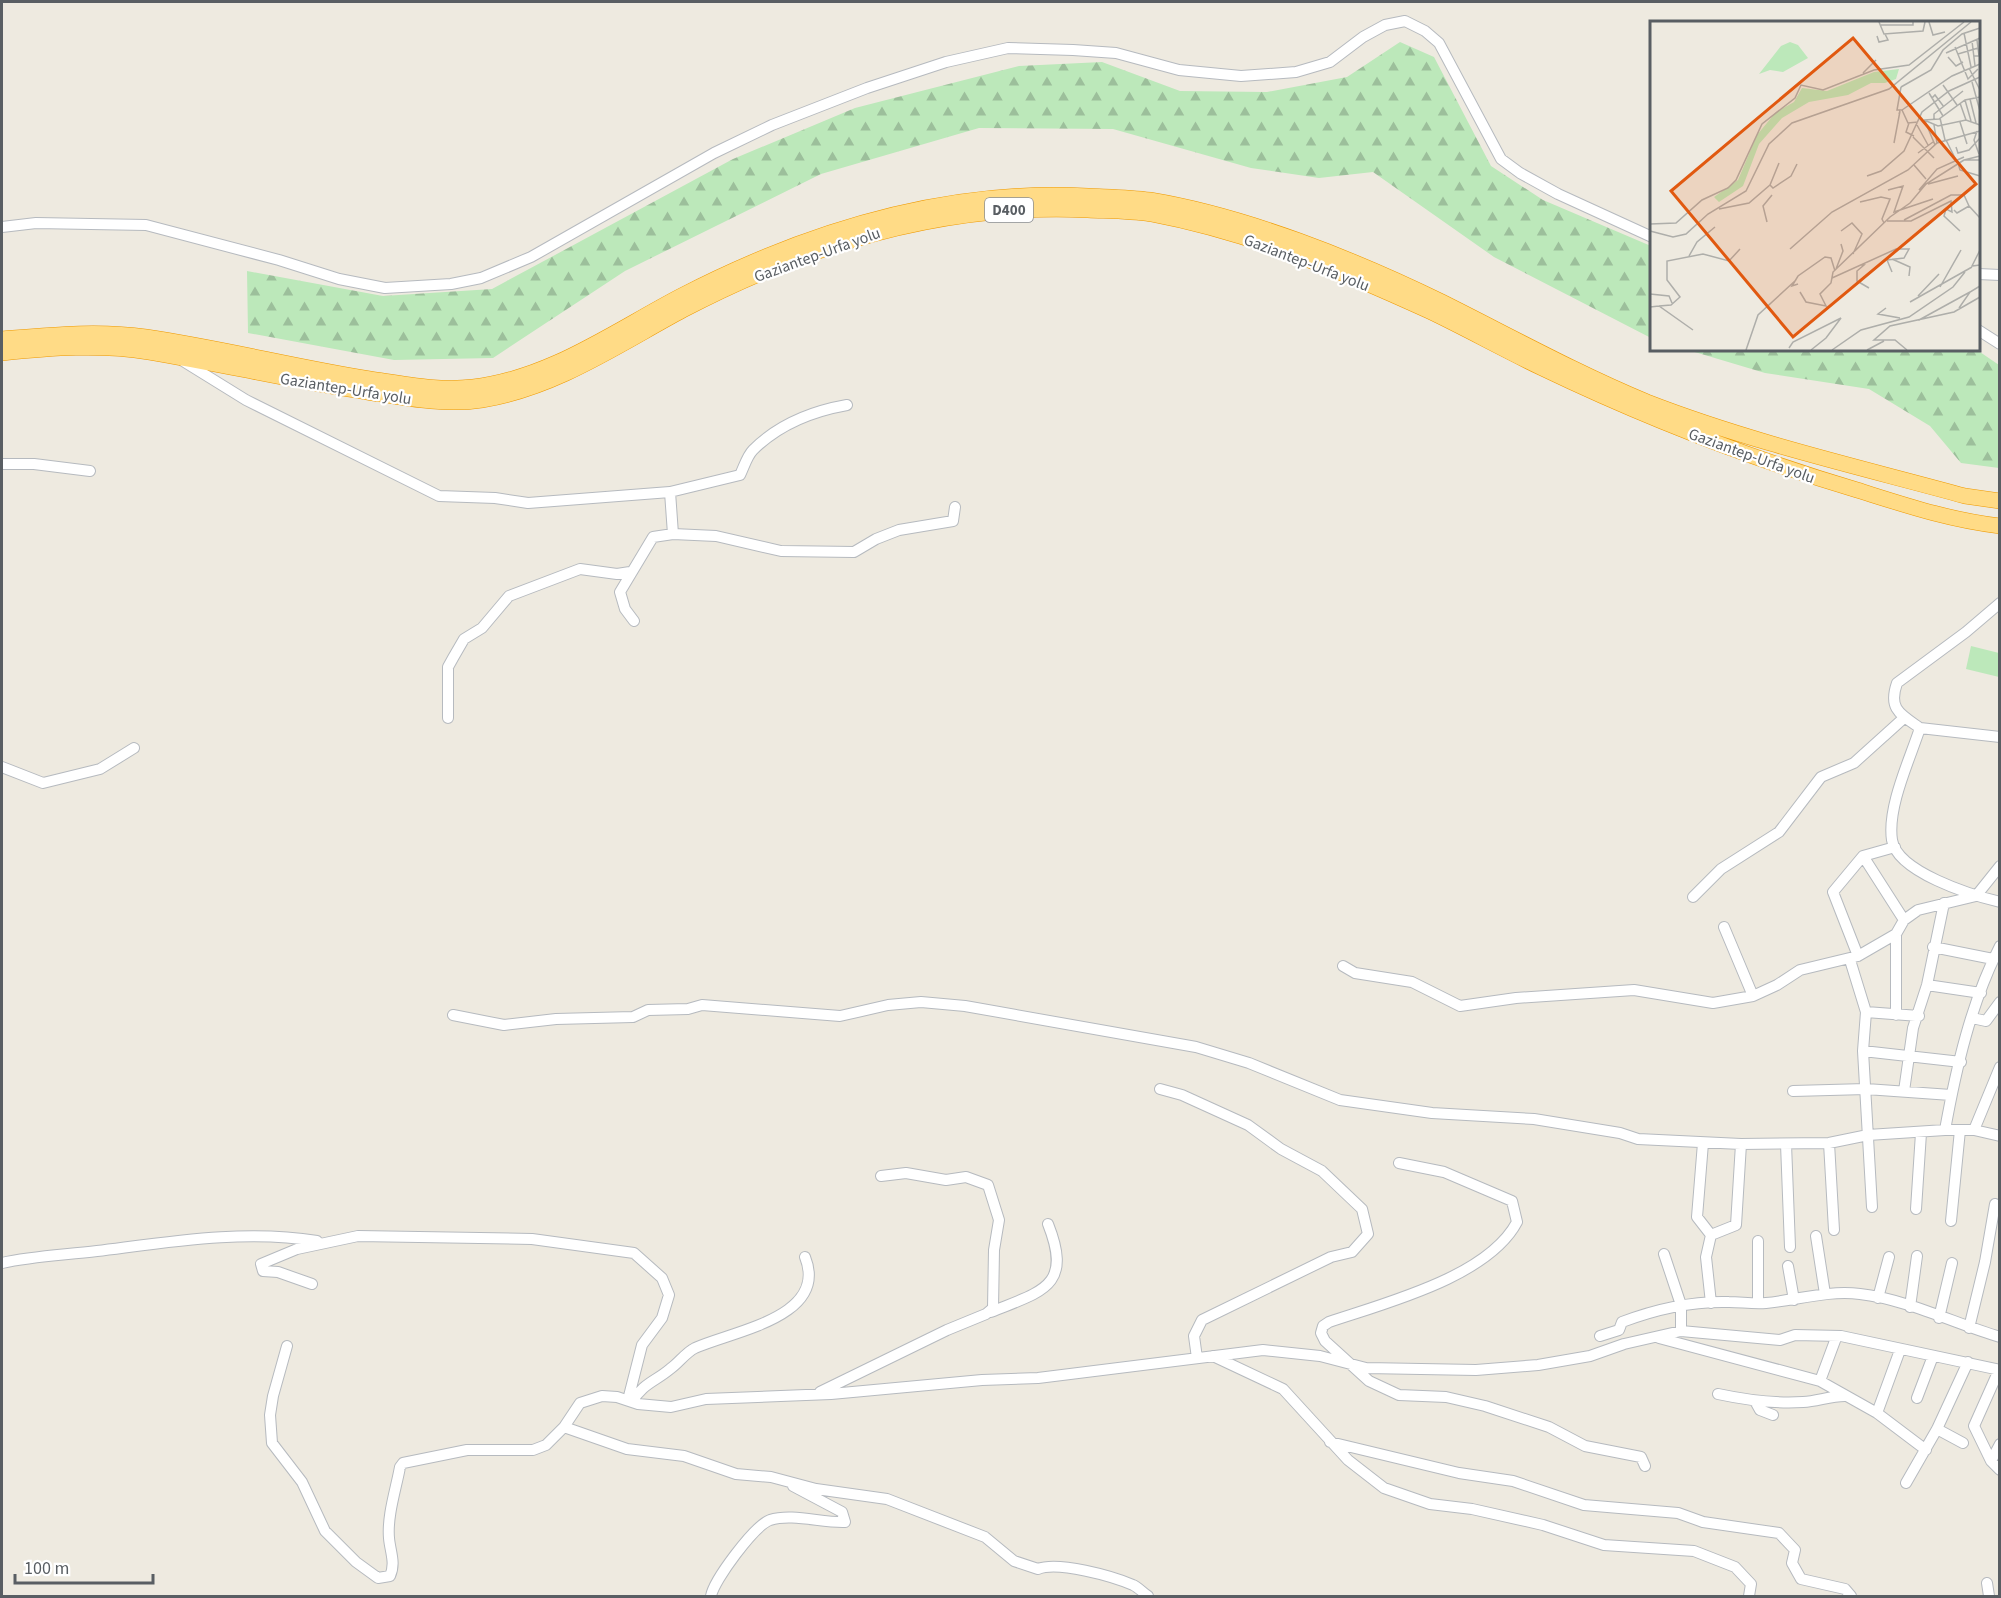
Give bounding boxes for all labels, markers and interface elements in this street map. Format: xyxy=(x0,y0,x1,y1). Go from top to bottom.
inset map xyxy=(1650,21,1980,351)
road number: D400 xyxy=(985,198,1033,222)
street label: Gaziantep-Urfa yolu xyxy=(751,222,884,288)
street label: Gaziantep-Urfa yolu xyxy=(1241,229,1373,297)
street label: Gaziantep-Urfa yolu xyxy=(278,368,413,410)
street label: Gaziantep-Urfa yolu xyxy=(1685,423,1818,489)
scale bar xyxy=(15,1547,153,1585)
text: 100 m xyxy=(24,1556,69,1581)

